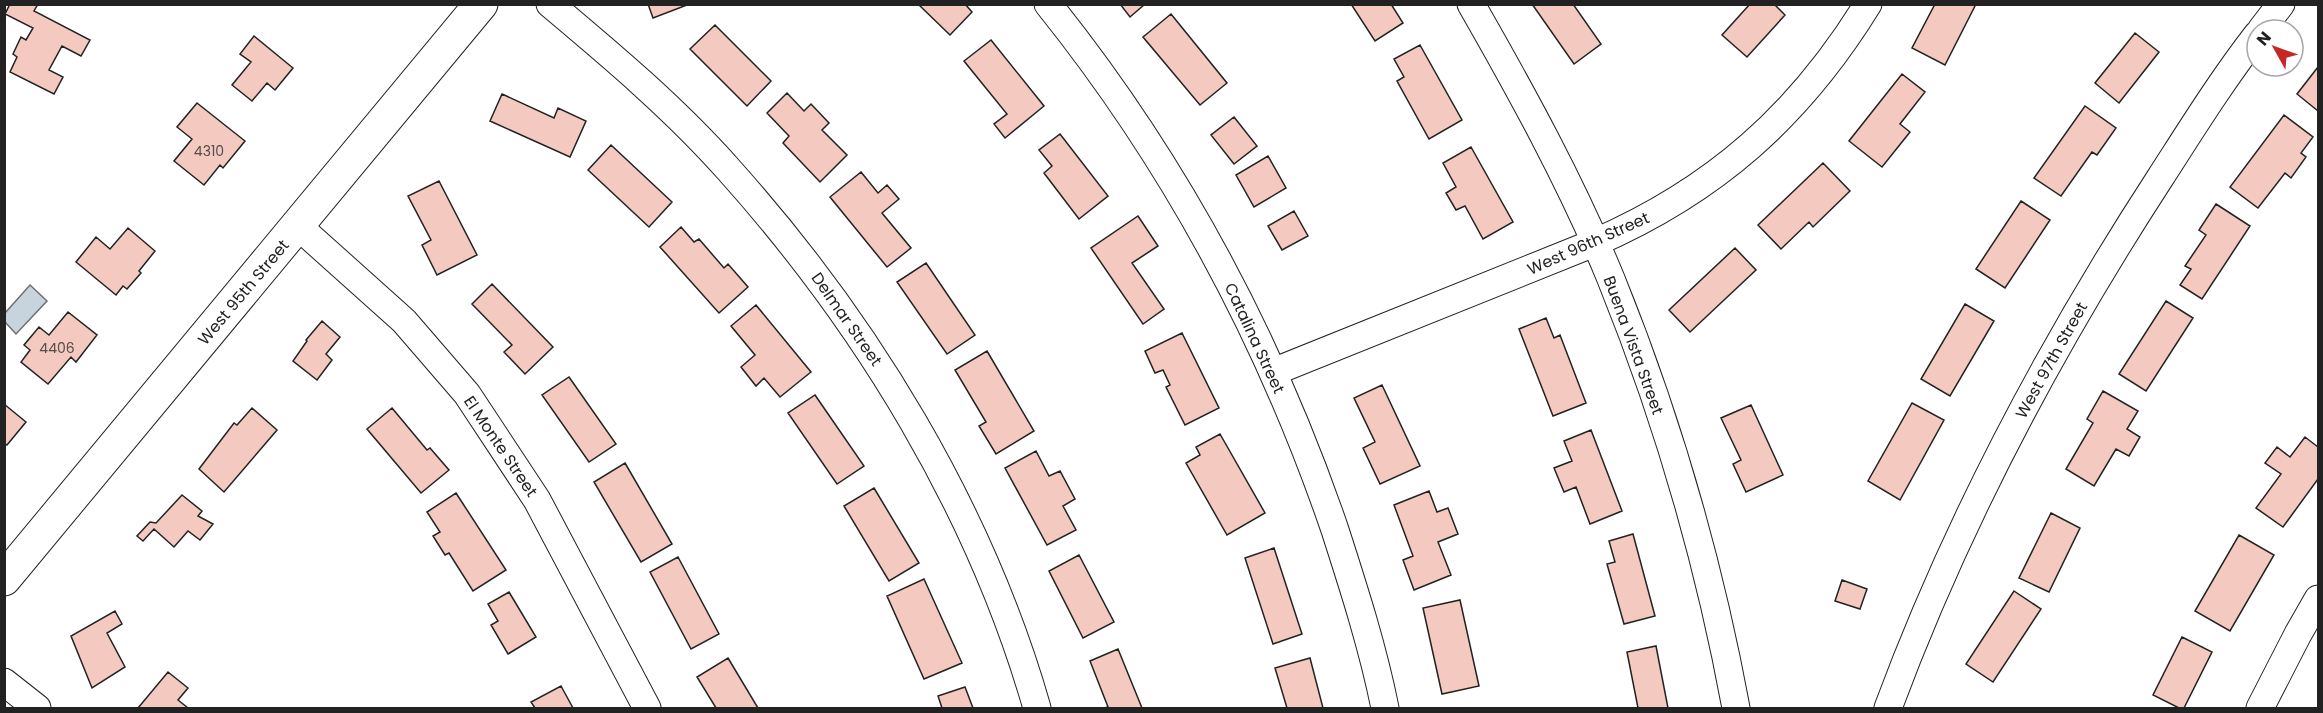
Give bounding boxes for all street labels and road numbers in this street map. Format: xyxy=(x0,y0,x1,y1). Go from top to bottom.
street label: West 96th Street xyxy=(1523,206,1653,281)
street label: West 95th Street xyxy=(192,235,295,350)
street label: Delmar Street xyxy=(806,268,888,371)
street label: Buena Vista Street xyxy=(1598,273,1669,418)
street label: Catalina Street xyxy=(1219,279,1290,398)
street label: West 97th Street xyxy=(2010,298,2093,423)
street label: El Monte Street xyxy=(458,391,543,502)

